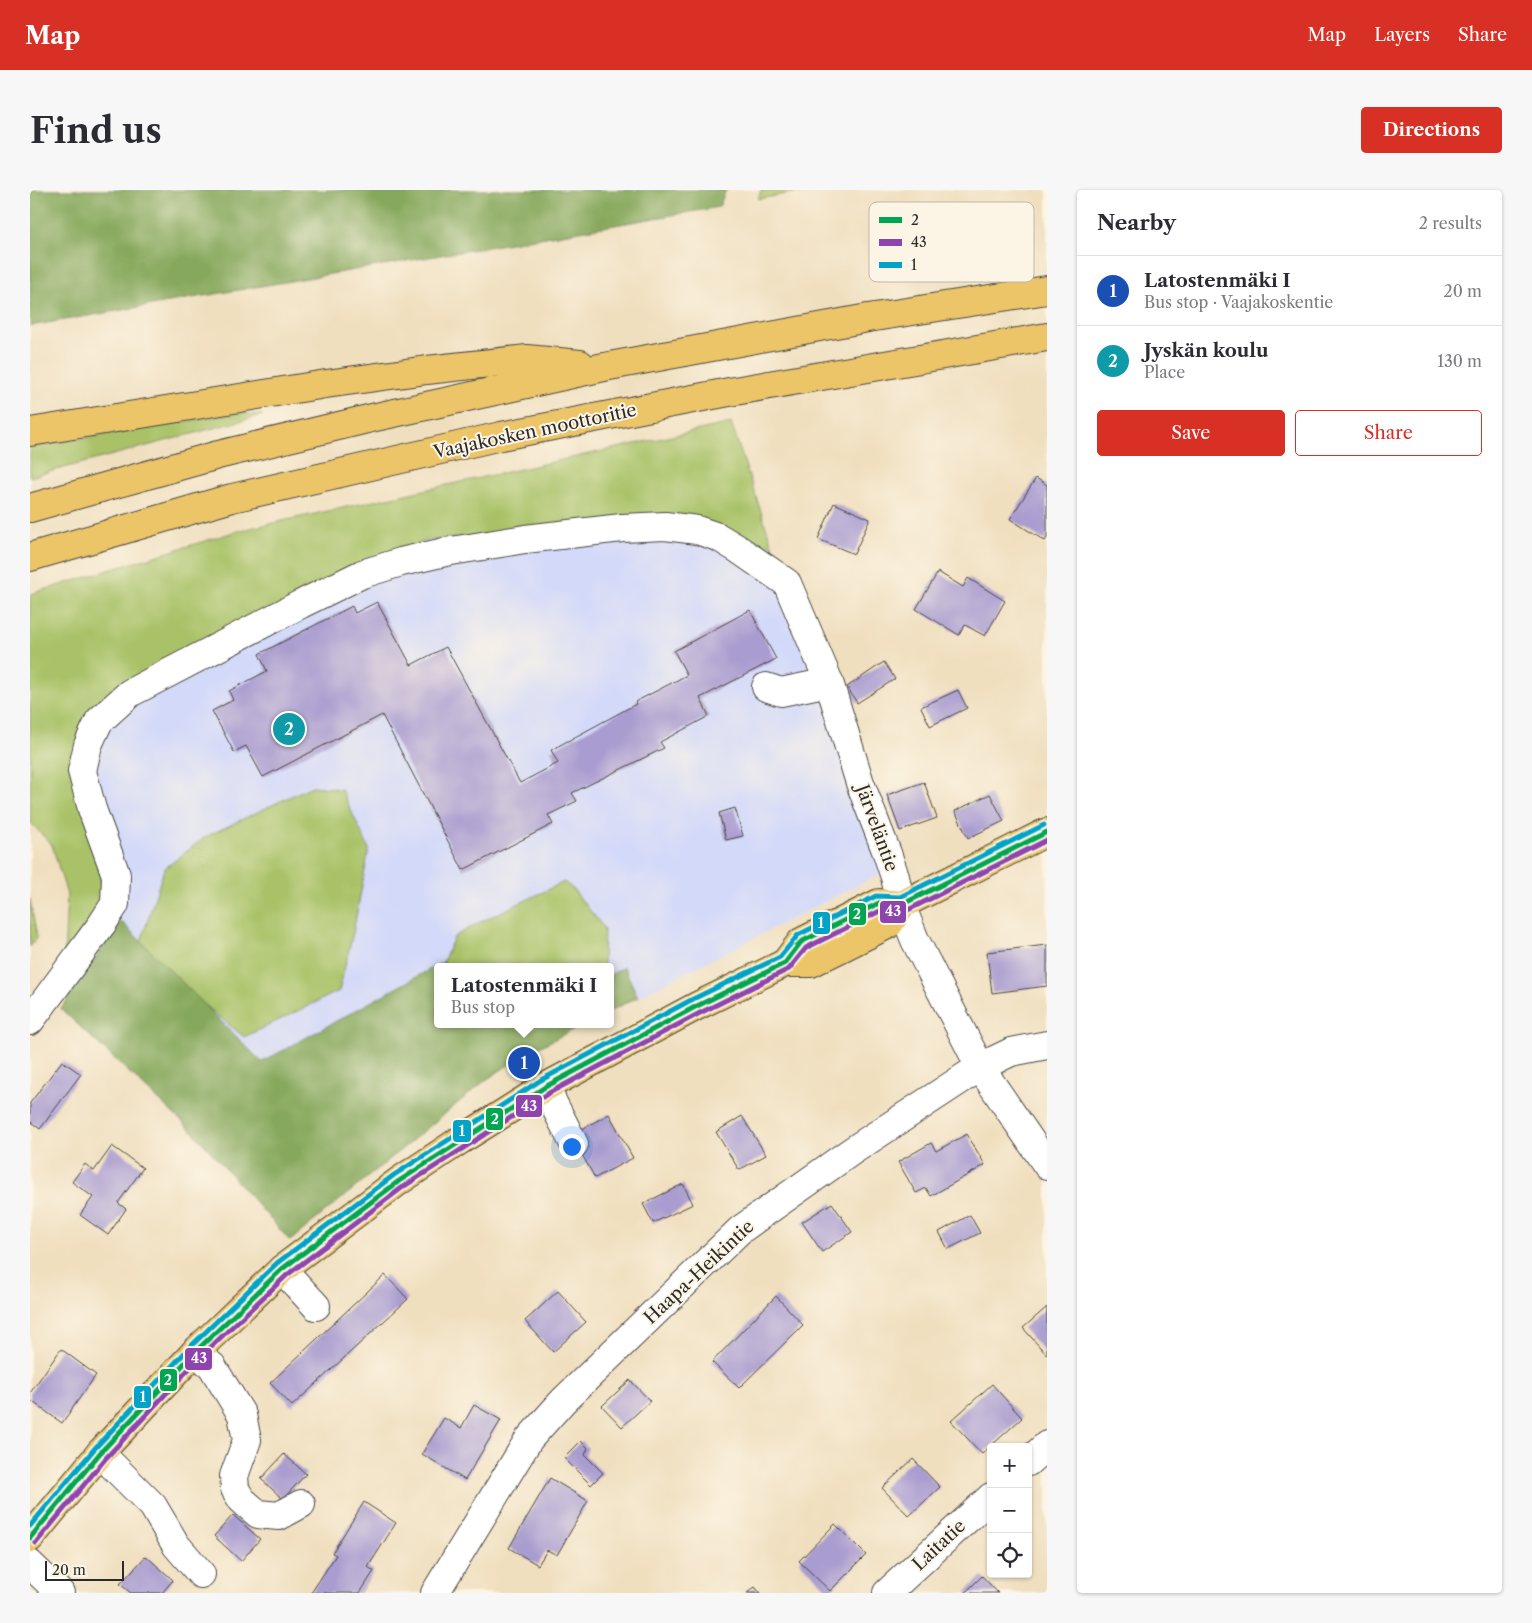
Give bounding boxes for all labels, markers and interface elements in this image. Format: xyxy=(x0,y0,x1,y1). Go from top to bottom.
text: Map xyxy=(25,21,80,50)
text: Map xyxy=(1308,24,1346,46)
text: Layers xyxy=(1374,24,1430,46)
text: Share xyxy=(1458,24,1507,46)
button: Directions xyxy=(1361,107,1502,153)
text: Find us xyxy=(30,109,162,152)
legend xyxy=(869,202,1034,282)
text: Nearby xyxy=(1097,210,1176,235)
text: 2 xyxy=(911,211,919,229)
text: 2 results xyxy=(1419,213,1482,233)
text: 43 xyxy=(911,233,927,251)
text: 1 xyxy=(911,256,917,274)
text: Latostenmäki I xyxy=(1144,269,1291,292)
text: 1 xyxy=(1109,281,1117,301)
text: 20 m xyxy=(1443,281,1482,301)
text: Bus stop · Vaajakoskentie xyxy=(1144,292,1333,312)
text: Jyskän koulu xyxy=(1144,339,1269,362)
text: 2 xyxy=(1108,351,1118,371)
text: 130 m xyxy=(1437,351,1482,371)
text: Place xyxy=(1144,362,1185,382)
street label: Vaajakosken moottoritie xyxy=(431,399,639,463)
button: Save xyxy=(1097,410,1285,456)
button: Share xyxy=(1295,410,1482,456)
pin: 2 xyxy=(273,710,305,748)
street label: Järveläntie xyxy=(850,779,903,874)
line badge: 43 xyxy=(879,900,907,924)
line badge: 2 xyxy=(848,902,867,926)
text: 43 xyxy=(885,902,901,920)
text: 2 xyxy=(853,905,861,923)
line badge: 1 xyxy=(812,911,831,935)
text: 1 xyxy=(818,914,825,932)
popup xyxy=(434,963,614,1028)
text: Latostenmäki I xyxy=(451,974,597,997)
text: Bus stop xyxy=(451,997,515,1017)
pin: 1 xyxy=(508,1044,540,1082)
line badge: 43 xyxy=(515,1094,543,1118)
text: 43 xyxy=(521,1097,537,1115)
line badge: 2 xyxy=(485,1107,504,1131)
text: 2 xyxy=(491,1110,499,1128)
line badge: 1 xyxy=(452,1119,472,1143)
text: 1 xyxy=(459,1122,466,1140)
your location xyxy=(559,1134,585,1160)
street label: Haapa-Heikintie xyxy=(639,1215,759,1329)
line badge: 43 xyxy=(184,1347,213,1371)
text: 43 xyxy=(191,1349,207,1367)
line badge: 2 xyxy=(159,1368,178,1392)
text: 2 xyxy=(164,1371,172,1389)
line badge: 1 xyxy=(133,1385,152,1409)
text: 1 xyxy=(140,1388,147,1406)
map controls xyxy=(987,1443,1032,1578)
button: + xyxy=(987,1443,1032,1488)
button: − xyxy=(987,1488,1032,1533)
street label: Laitatie xyxy=(908,1515,970,1575)
button: locate xyxy=(987,1533,1032,1578)
scale bar xyxy=(45,1558,124,1581)
text: 20 m xyxy=(52,1561,86,1579)

